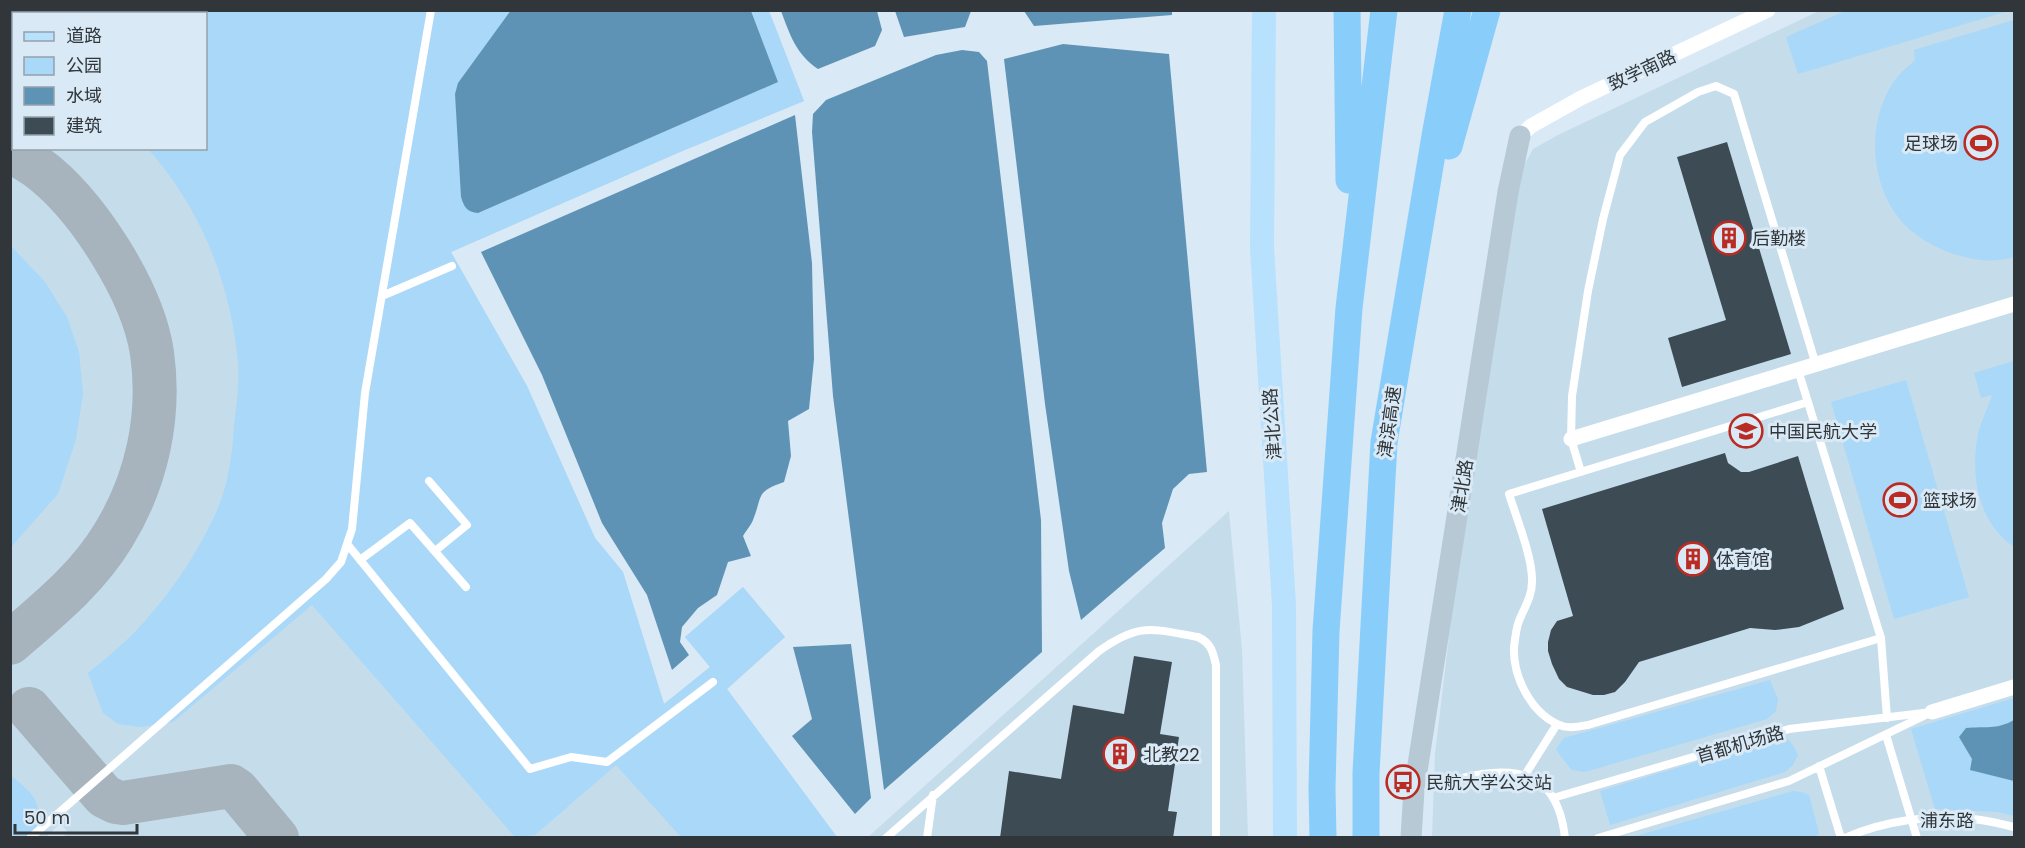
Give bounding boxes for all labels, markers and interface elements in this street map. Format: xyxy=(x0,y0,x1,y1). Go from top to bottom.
legend xyxy=(12,12,207,150)
text: 道路 xyxy=(66,23,102,48)
street label: 致学南路 xyxy=(1604,43,1680,97)
text: 公园 xyxy=(66,53,102,78)
text: 水域 xyxy=(66,83,102,108)
text: 建筑 xyxy=(66,113,102,138)
sports icon: 足球场 xyxy=(1963,125,1999,161)
place label: 足球场 xyxy=(1904,131,1958,156)
building icon: 后勤楼 xyxy=(1711,220,1747,256)
place label: 后勤楼 xyxy=(1752,226,1806,251)
street label: 津滨高速 xyxy=(1372,385,1406,459)
street label: 津北公路 xyxy=(1257,387,1287,461)
school or university icon: 中国民航大学 xyxy=(1728,413,1764,449)
place label: 中国民航大学 xyxy=(1769,419,1877,444)
street label: 津北路 xyxy=(1445,457,1479,515)
sports icon: 篮球场 xyxy=(1882,482,1918,518)
place label: 篮球场 xyxy=(1923,488,1977,513)
building icon: 体育馆 xyxy=(1675,541,1711,577)
place label: 体育馆 xyxy=(1716,547,1770,572)
street label: 首都机场路 xyxy=(1693,720,1787,768)
building icon: 北教22 xyxy=(1102,736,1138,772)
place label: 北教22 xyxy=(1143,742,1200,767)
bus stop icon: 民航大学公交站 xyxy=(1385,764,1421,800)
place label: 民航大学公交站 xyxy=(1426,770,1552,795)
scale bar xyxy=(15,797,136,835)
text: 50 m xyxy=(24,805,70,830)
street label: 浦东路 xyxy=(1920,808,1974,833)

